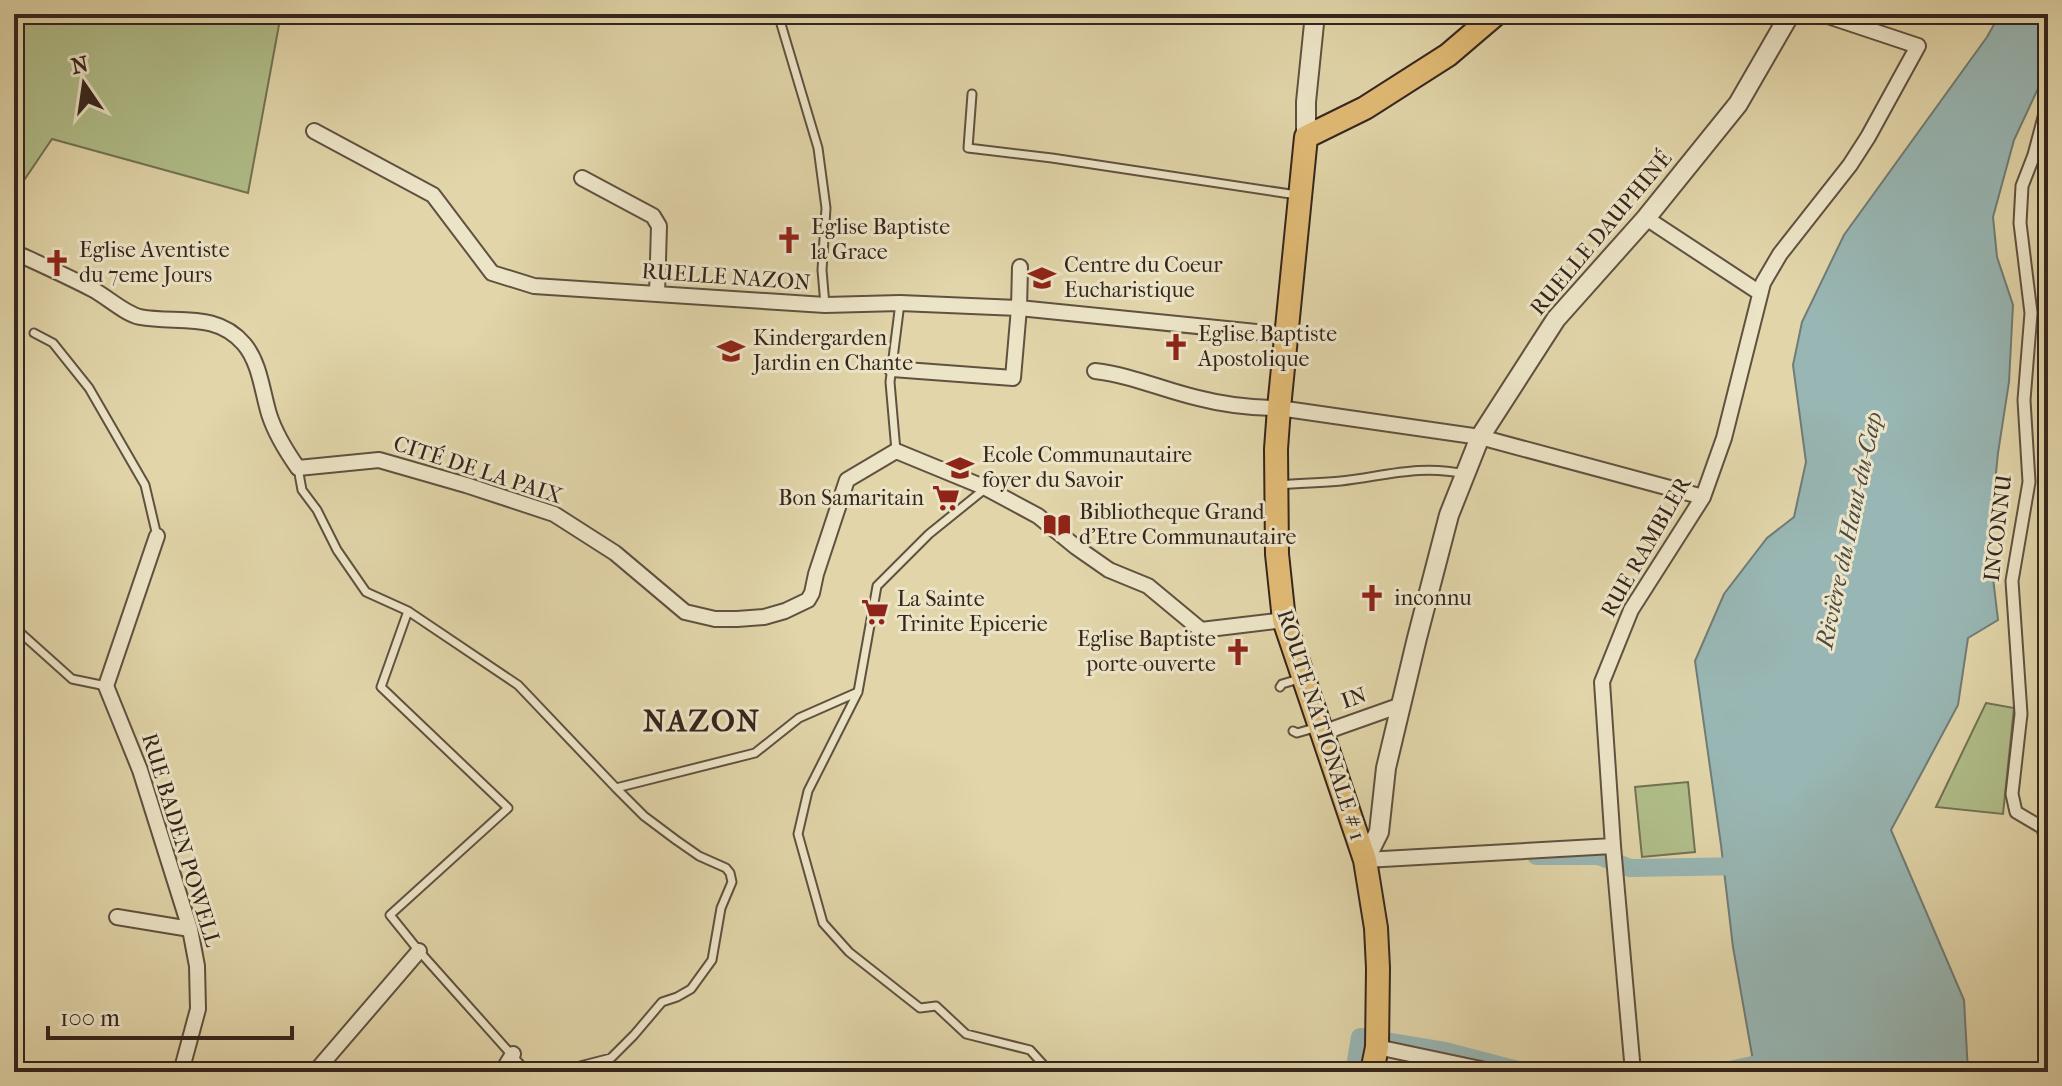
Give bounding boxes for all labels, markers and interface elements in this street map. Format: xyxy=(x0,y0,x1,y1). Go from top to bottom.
north arrow xyxy=(44,44,124,124)
text: N xyxy=(69,51,91,80)
street label: RUELLE DAUPHINÉ xyxy=(1524,145,1677,320)
place label: Eglise Baptiste la Grace xyxy=(810,214,950,265)
church icon: Eglise Baptiste la Grace xyxy=(774,225,804,255)
place label: Eglise Aventiste du 7eme Jours xyxy=(79,237,230,288)
church icon: Eglise Aventiste du 7eme Jours xyxy=(42,248,72,278)
place label: Centre du Coeur Eucharistique xyxy=(1064,252,1223,303)
street label: RUELLE NAZON xyxy=(641,258,812,296)
school or university icon: Centre du Coeur Eucharistique xyxy=(1027,263,1057,293)
place label: Eglise Baptiste Apostolique xyxy=(1197,321,1337,372)
place label: Kindergarden Jardin en Chante xyxy=(751,325,913,376)
church icon: Eglise Baptiste Apostolique xyxy=(1161,332,1191,362)
school or university icon: Kindergarden Jardin en Chante xyxy=(716,336,746,366)
water label: Rivière du Haut-du-Cap xyxy=(1810,409,1888,653)
street label: CITÉ DE LA PAIX xyxy=(390,429,566,510)
place label: Ecole Communautaire foyer du Savoir xyxy=(982,442,1192,493)
school or university icon: Ecole Communautaire foyer du Savoir xyxy=(945,453,975,483)
street label: RUE RAMBLER xyxy=(1595,471,1697,622)
street label: INCONNU xyxy=(1979,473,2017,583)
supermarket icon: Bon Samaritain xyxy=(931,483,961,513)
place label: Bon Samaritain xyxy=(778,485,924,511)
place label: Bibliotheque Grand d'Etre Communautaire xyxy=(1079,499,1296,550)
library icon: Bibliotheque Grand d'Etre Communautaire xyxy=(1042,510,1072,540)
church icon: inconnu xyxy=(1357,583,1387,613)
place label: inconnu xyxy=(1394,585,1472,611)
place label: La Sainte Trinite Epicerie xyxy=(897,586,1048,637)
supermarket icon: La Sainte Trinite Epicerie xyxy=(860,597,890,627)
street label: ROUTE NATIONALE # 1 xyxy=(1271,606,1371,844)
place label: Eglise Baptiste porte-ouverte xyxy=(1077,626,1216,677)
church icon: Eglise Baptiste porte-ouverte xyxy=(1223,637,1253,667)
street label: IN xyxy=(1338,681,1370,714)
district label: NAZON xyxy=(643,704,761,739)
street label: RUE BADEN POWELL xyxy=(136,730,226,951)
scale bar xyxy=(48,990,292,1040)
text: 100 m xyxy=(60,1004,120,1032)

